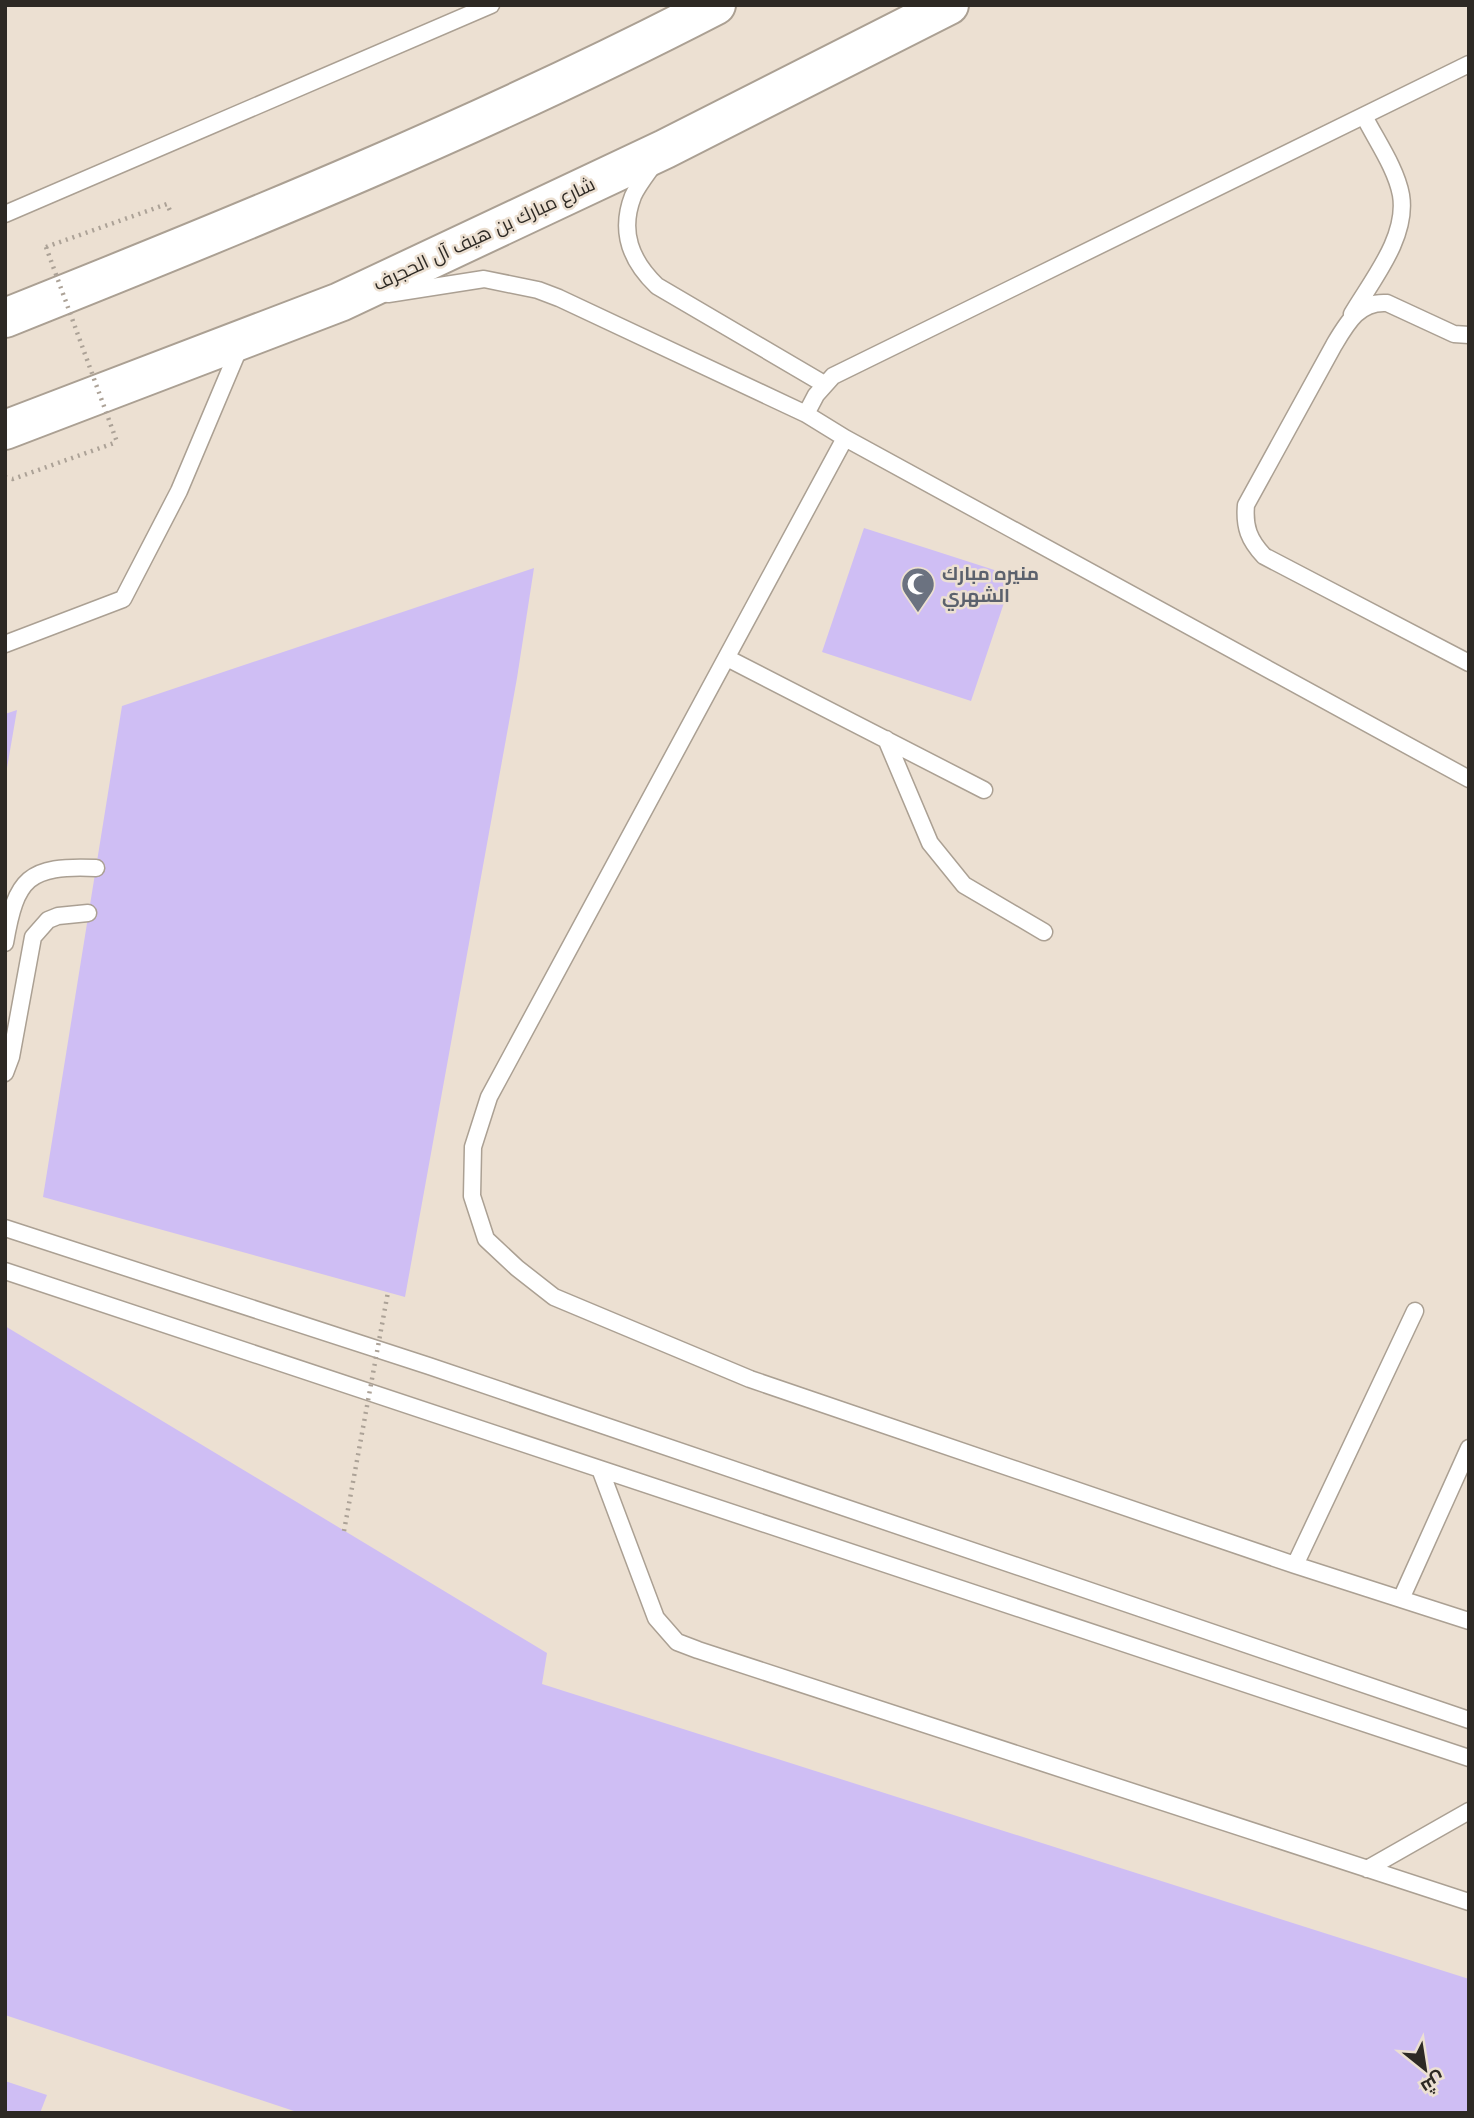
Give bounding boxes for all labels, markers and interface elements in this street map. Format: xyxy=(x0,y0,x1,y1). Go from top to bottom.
street label: شارع مبارك بن هيف آل الحجرف xyxy=(369,172,599,297)
place label: منيره مبارك الشهري xyxy=(942,562,1039,611)
mosque icon: منيره مبارك الشهري xyxy=(899,565,937,614)
north arrow xyxy=(1390,2034,1460,2104)
text: ش xyxy=(1417,2067,1450,2099)

